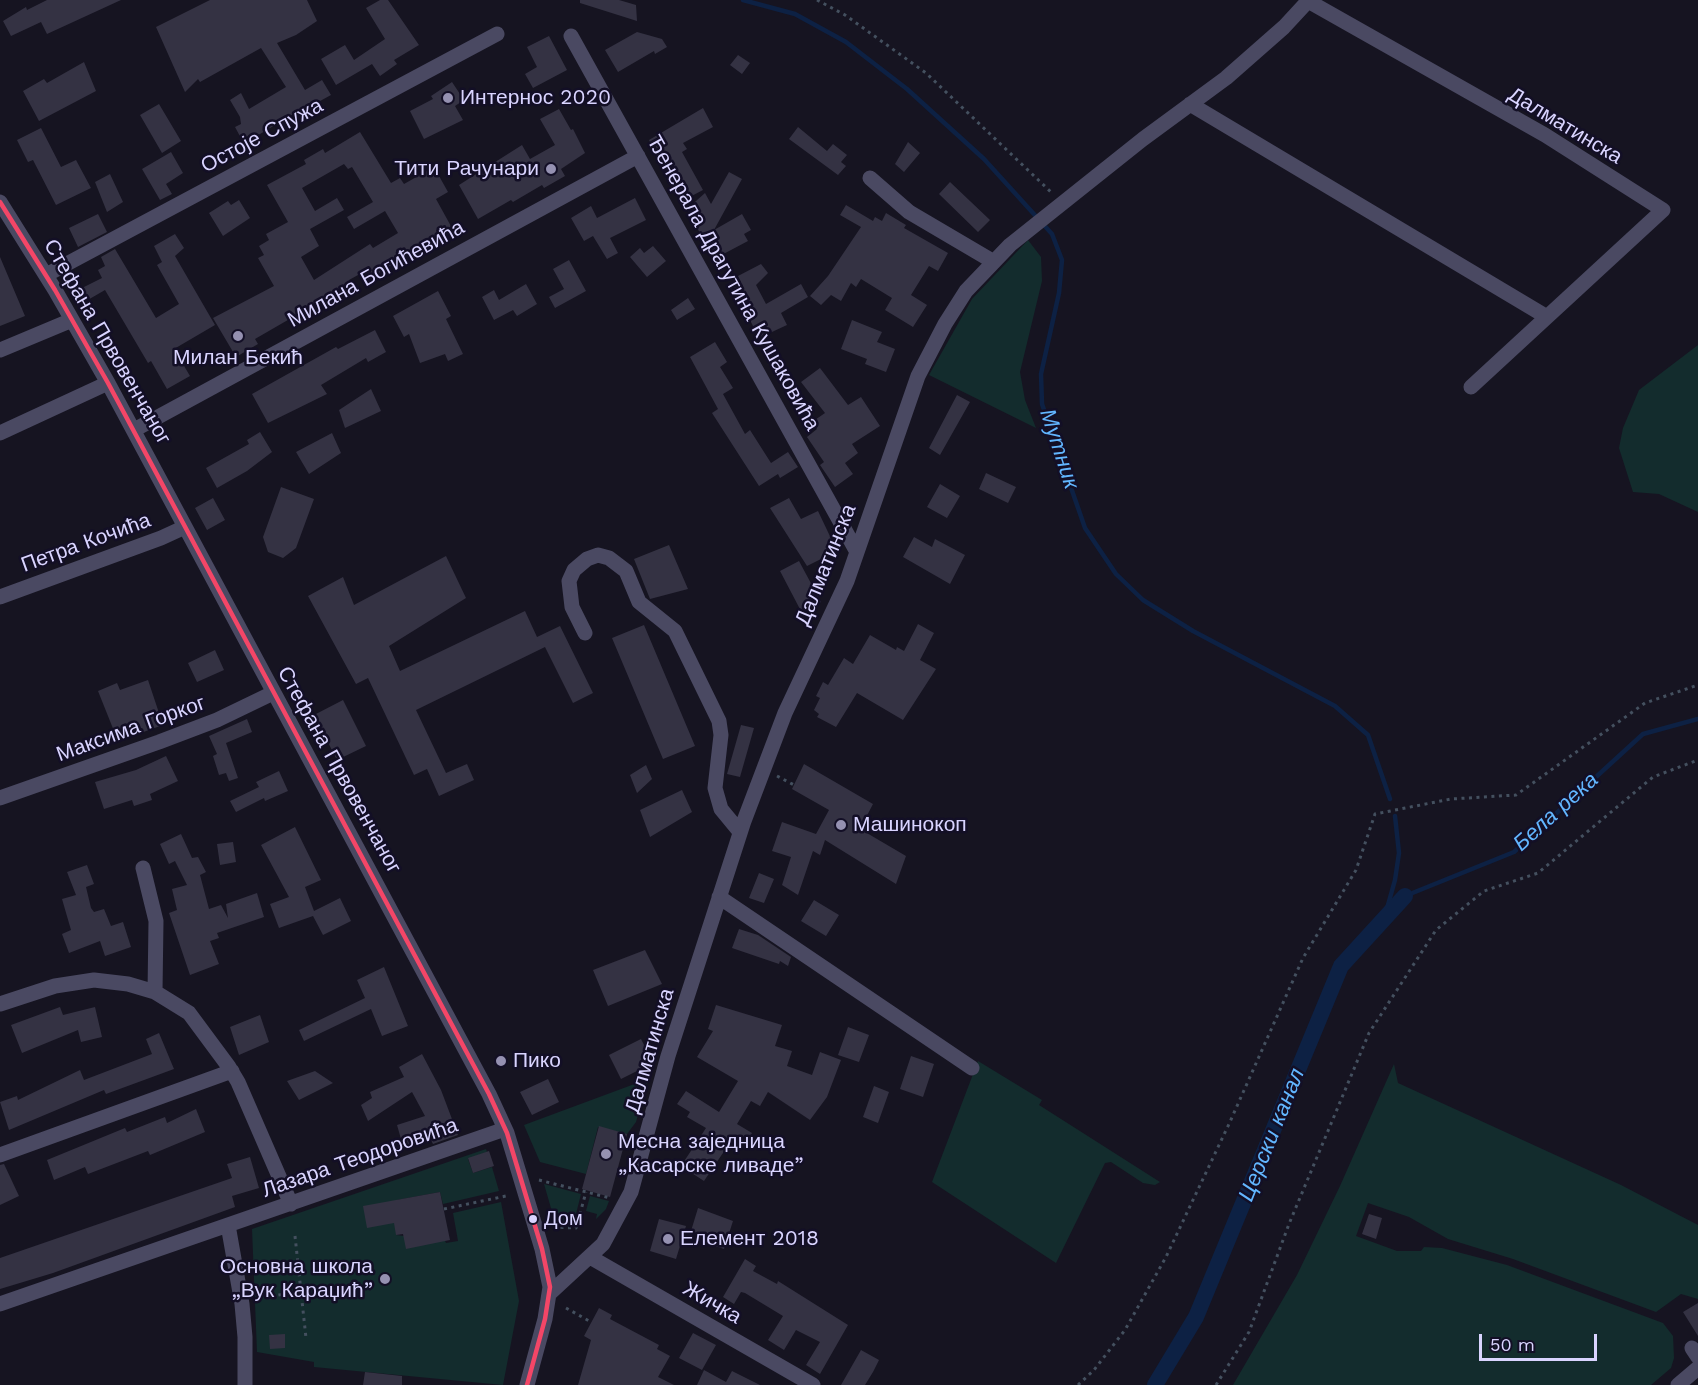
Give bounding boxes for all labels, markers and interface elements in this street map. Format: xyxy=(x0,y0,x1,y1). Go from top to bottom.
street label: Далматинска xyxy=(1503,82,1627,170)
place label: Интернос 2020 xyxy=(460,85,611,111)
marker: Интернос 2020 xyxy=(441,91,455,105)
street label: Остоје Спужа xyxy=(197,93,327,179)
street label: Ђенерала Драгутина Кушаковића xyxy=(641,131,825,435)
place label: Тити Рачунари xyxy=(394,156,539,182)
marker: Тити Рачунари xyxy=(544,162,558,176)
street label: Милана Богићевића xyxy=(283,215,469,333)
street label: Стефана Првовенчаног xyxy=(38,235,176,449)
marker: Милан Бекић xyxy=(231,329,245,343)
place label: Милан Бекић xyxy=(173,345,303,371)
water label: Мутник xyxy=(1034,406,1084,492)
street label: Далматинска xyxy=(790,501,862,629)
street label: Петра Кочића xyxy=(18,508,154,578)
street label: Стефана Првовенчаног xyxy=(272,662,406,878)
street label: Максима Горког xyxy=(53,690,209,768)
water label: Бела река xyxy=(1508,767,1604,857)
place label: Машинокоп xyxy=(853,812,967,838)
marker: Машинокоп xyxy=(834,818,848,832)
street label: Далматинска xyxy=(620,986,680,1116)
place label: Пико xyxy=(513,1048,561,1074)
marker: Пико xyxy=(494,1054,508,1068)
water label: Церски канал xyxy=(1233,1065,1311,1205)
street label: Лазара Теодоровића xyxy=(259,1113,461,1203)
place label: Месна заједница „Касарске ливаде” xyxy=(618,1129,804,1179)
marker: Месна заједница „Касарске ливаде” xyxy=(599,1147,613,1161)
place label: Дом xyxy=(544,1207,583,1231)
marker: Дом xyxy=(527,1213,539,1225)
place label: Елемент 2018 xyxy=(680,1226,819,1252)
marker: Елемент 2018 xyxy=(661,1232,675,1246)
place label: Основна школа „Вук Караџић” xyxy=(220,1254,373,1304)
marker: Основна школа „Вук Караџић” xyxy=(378,1272,392,1286)
street label: Жичка xyxy=(678,1276,746,1330)
scale bar xyxy=(1482,1322,1600,1360)
text: 50 m xyxy=(1490,1334,1535,1355)

